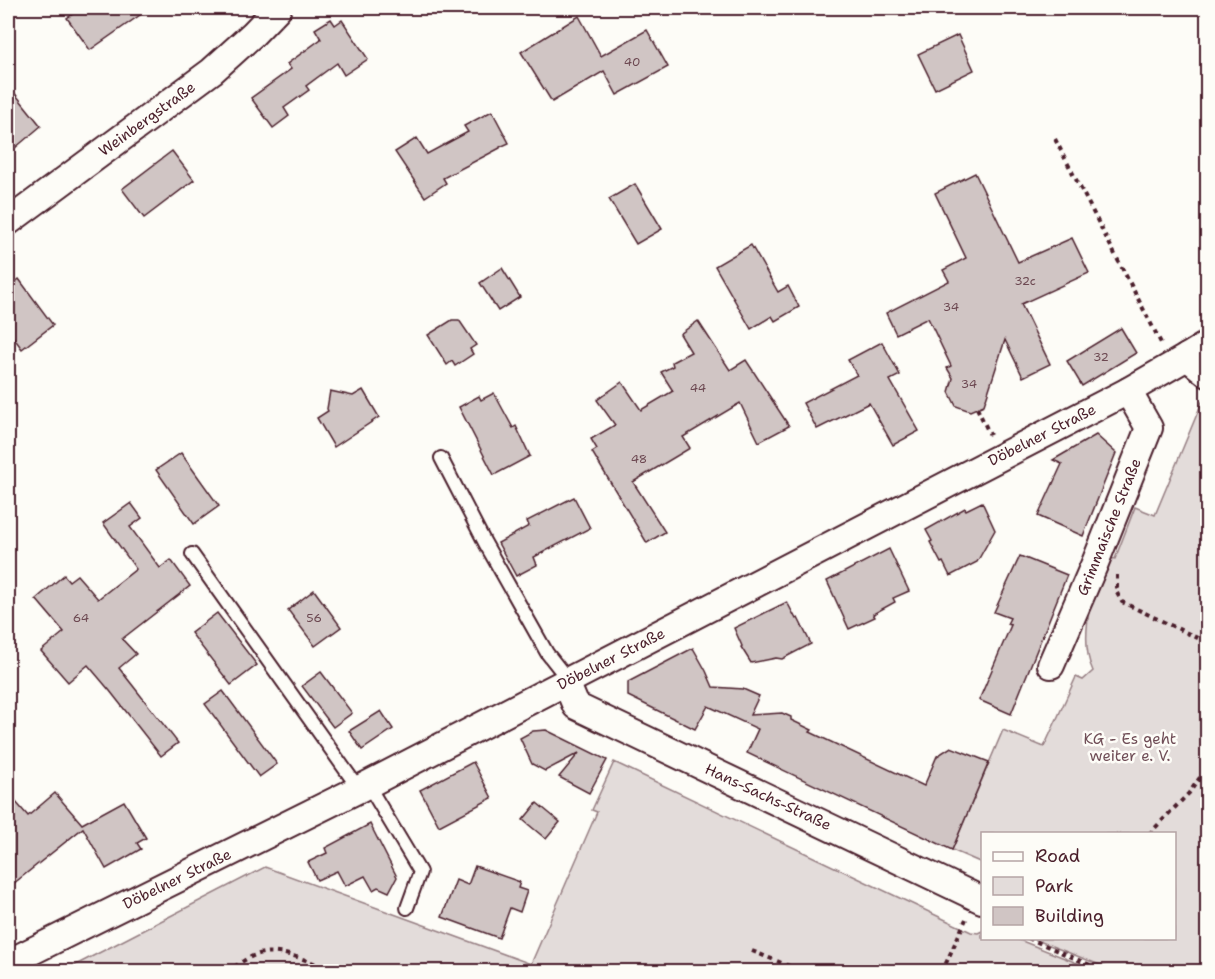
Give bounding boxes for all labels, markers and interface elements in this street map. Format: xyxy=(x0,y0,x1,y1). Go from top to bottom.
house number: 40 xyxy=(624,54,640,70)
street label: Weinbergstraße xyxy=(95,77,199,161)
house number: 32c xyxy=(1014,273,1036,289)
house number: 34 xyxy=(943,299,959,315)
house number: 32 xyxy=(1093,349,1109,365)
house number: 34 xyxy=(961,376,977,392)
house number: 44 xyxy=(690,380,706,396)
street label: Döbelner Straße xyxy=(985,399,1099,471)
house number: 48 xyxy=(631,451,647,467)
street label: Grimmaische Straße xyxy=(1072,455,1146,599)
house number: 64 xyxy=(73,610,89,626)
house number: 56 xyxy=(306,610,322,626)
street label: Döbelner Straße xyxy=(554,623,668,695)
park label: KG - Es geht weiter e. V. xyxy=(1084,729,1176,766)
street label: Hans-Sachs-Straße xyxy=(702,759,834,835)
legend xyxy=(981,832,1176,940)
street label: Döbelner Straße xyxy=(119,844,235,914)
text: Road xyxy=(1035,844,1080,868)
text: Park xyxy=(1035,874,1074,898)
text: Building xyxy=(1035,904,1104,928)

